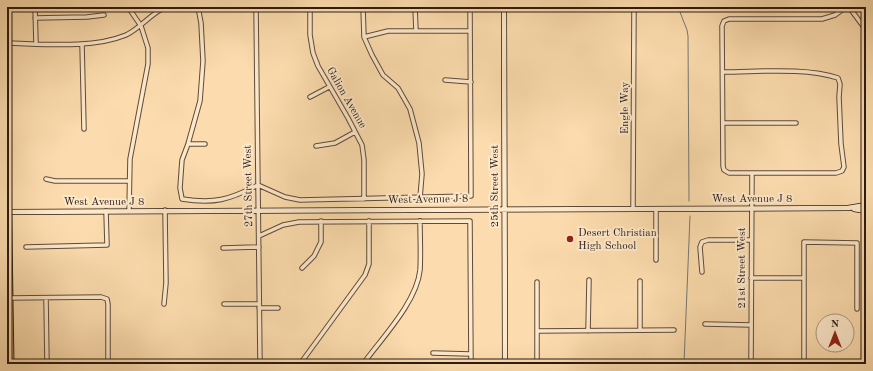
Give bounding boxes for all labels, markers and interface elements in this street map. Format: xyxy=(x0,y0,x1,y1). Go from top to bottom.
street label: Galion Avenue xyxy=(324,65,368,131)
street label: Engle Way xyxy=(620,82,631,134)
street label: 27th Street West xyxy=(243,145,255,227)
street label: 25th Street West xyxy=(490,145,501,227)
street label: West Avenue J 8 xyxy=(387,194,469,206)
street label: West Avenue J 8 xyxy=(712,194,792,205)
street label: West Avenue J 8 xyxy=(64,197,144,208)
street label: 21st Street West xyxy=(737,227,748,309)
place label: Desert Christian High School xyxy=(578,228,657,252)
marker: Desert Christian High School xyxy=(565,234,575,244)
north arrow xyxy=(815,313,855,353)
text: N xyxy=(831,319,840,330)

